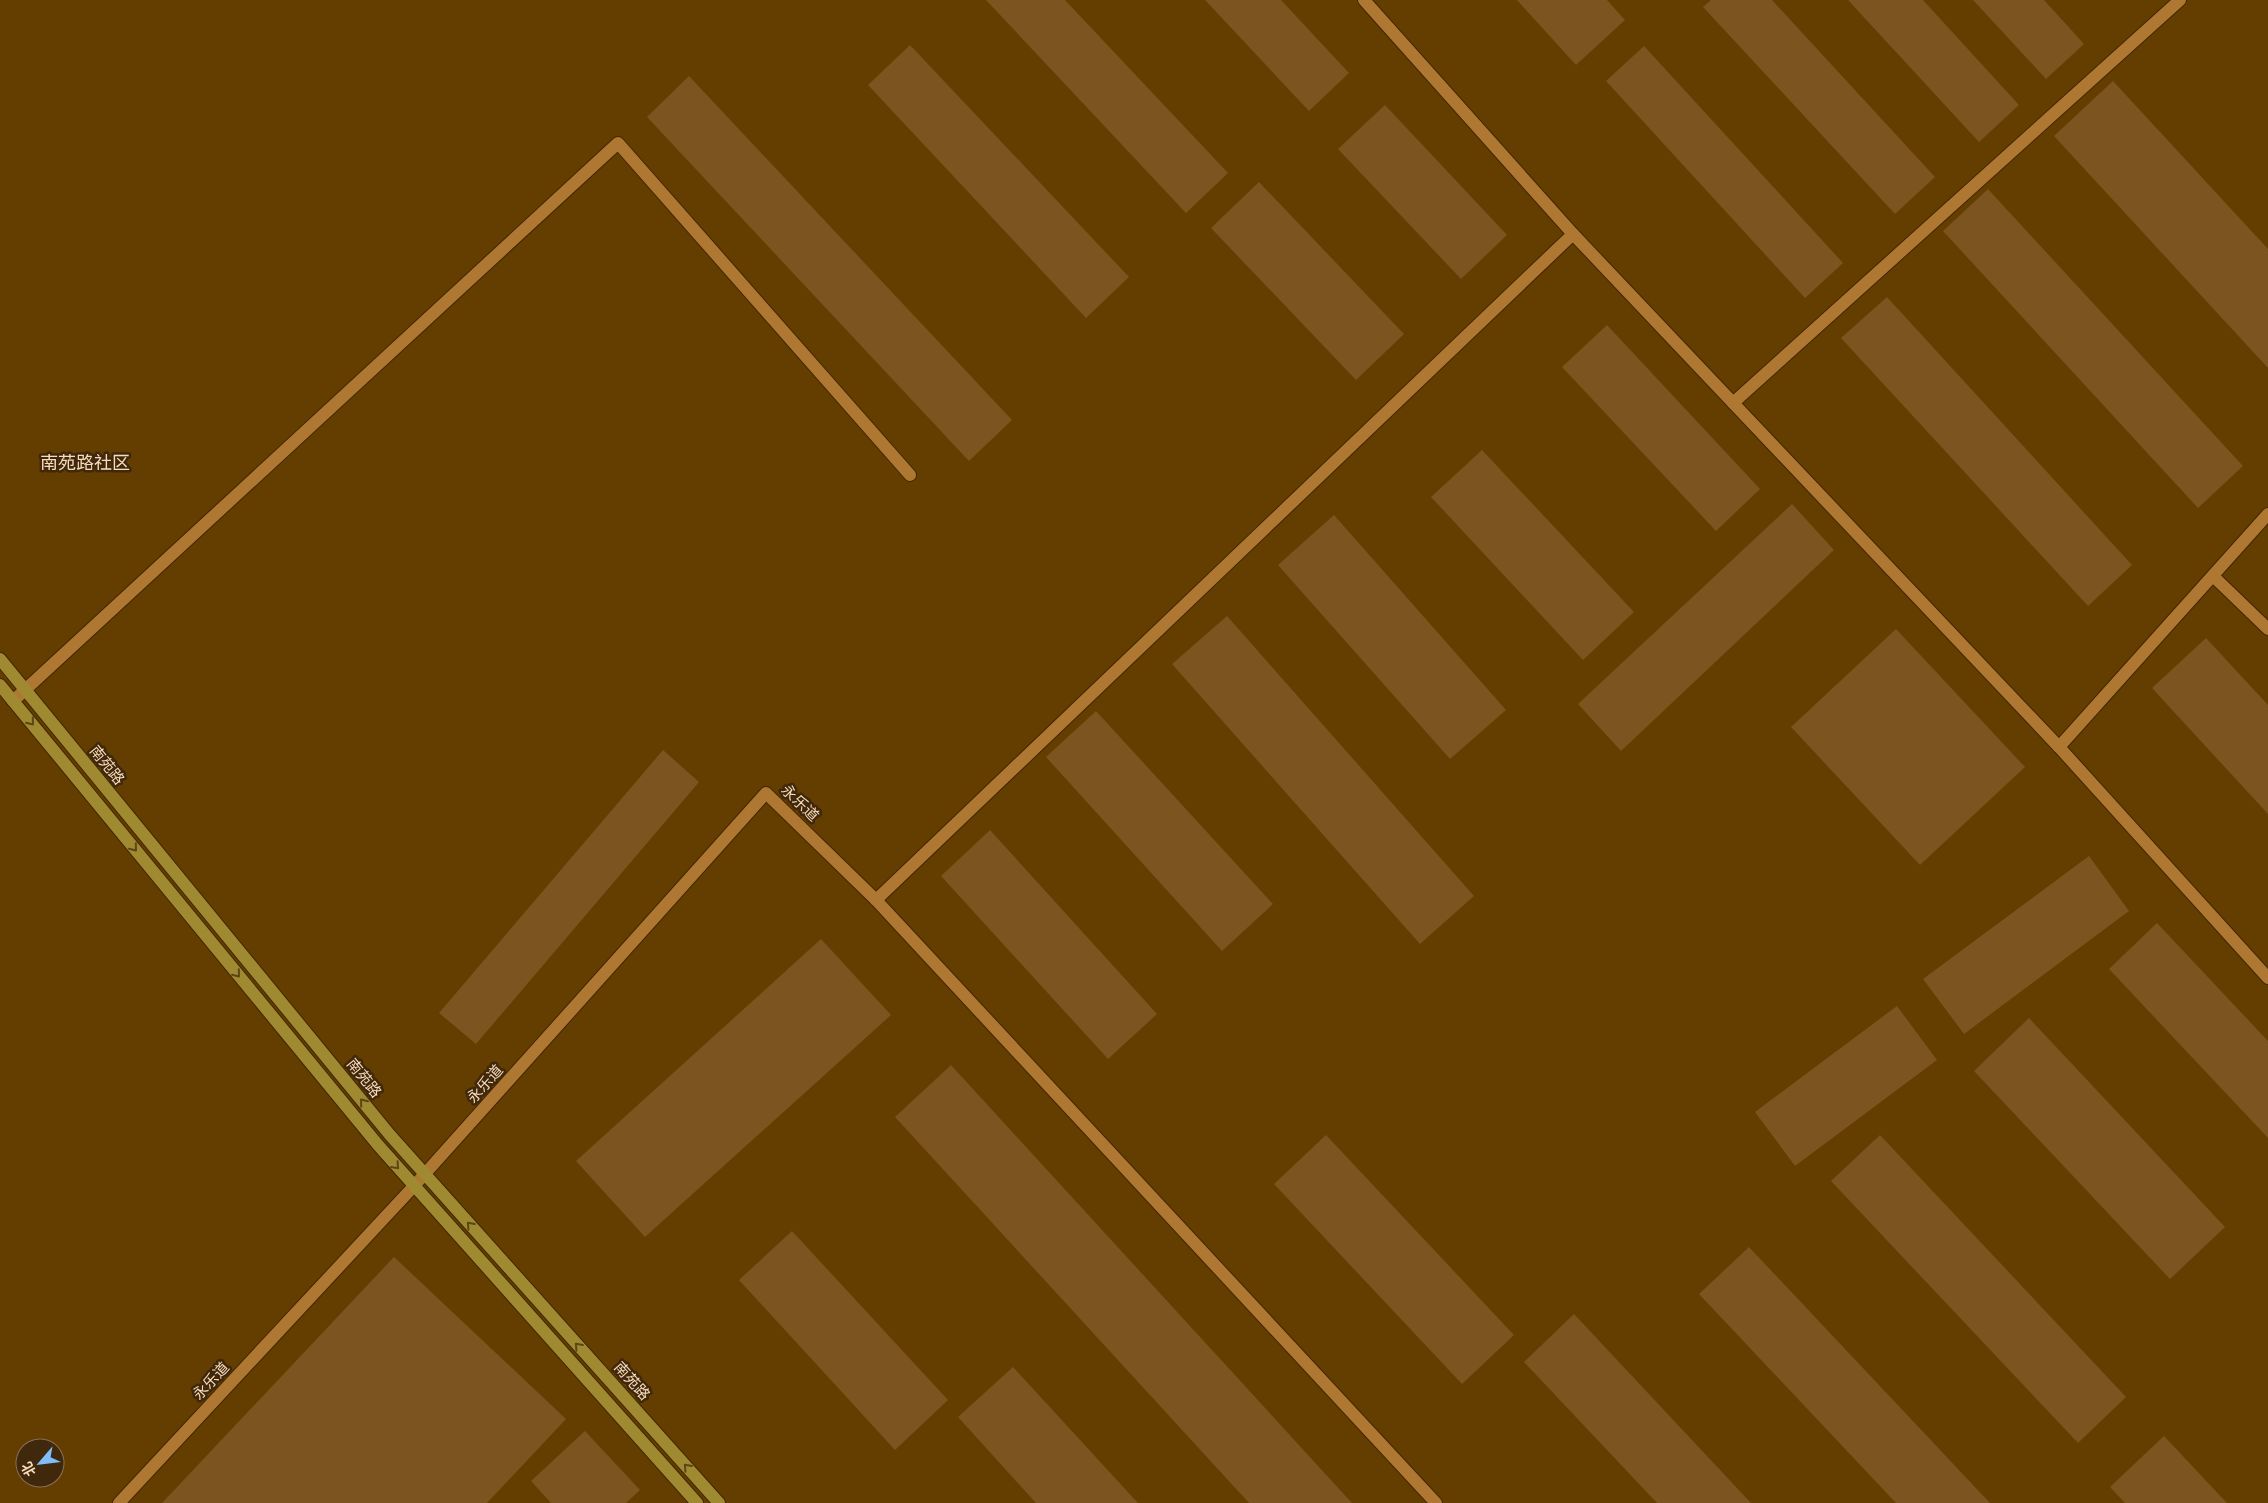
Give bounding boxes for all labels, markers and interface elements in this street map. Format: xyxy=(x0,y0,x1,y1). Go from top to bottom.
district label: 南苑路社区 xyxy=(40,452,130,474)
one-way arrow xyxy=(25,717,34,726)
street label: 南苑路 xyxy=(86,742,128,788)
street label: 永乐道 xyxy=(778,781,822,825)
one-way arrow xyxy=(128,842,137,851)
one-way arrow xyxy=(231,968,240,977)
street label: 南苑路 xyxy=(343,1055,385,1101)
street label: 永乐道 xyxy=(463,1061,507,1107)
one-way arrow xyxy=(360,1099,369,1108)
one-way arrow xyxy=(391,1161,400,1170)
one-way arrow xyxy=(467,1221,476,1230)
one-way arrow xyxy=(575,1342,584,1351)
street label: 永乐道 xyxy=(189,1358,233,1404)
street label: 南苑路 xyxy=(610,1358,654,1404)
north arrow xyxy=(15,1438,65,1488)
text: 北 xyxy=(17,1459,40,1480)
one-way arrow xyxy=(684,1463,693,1472)

